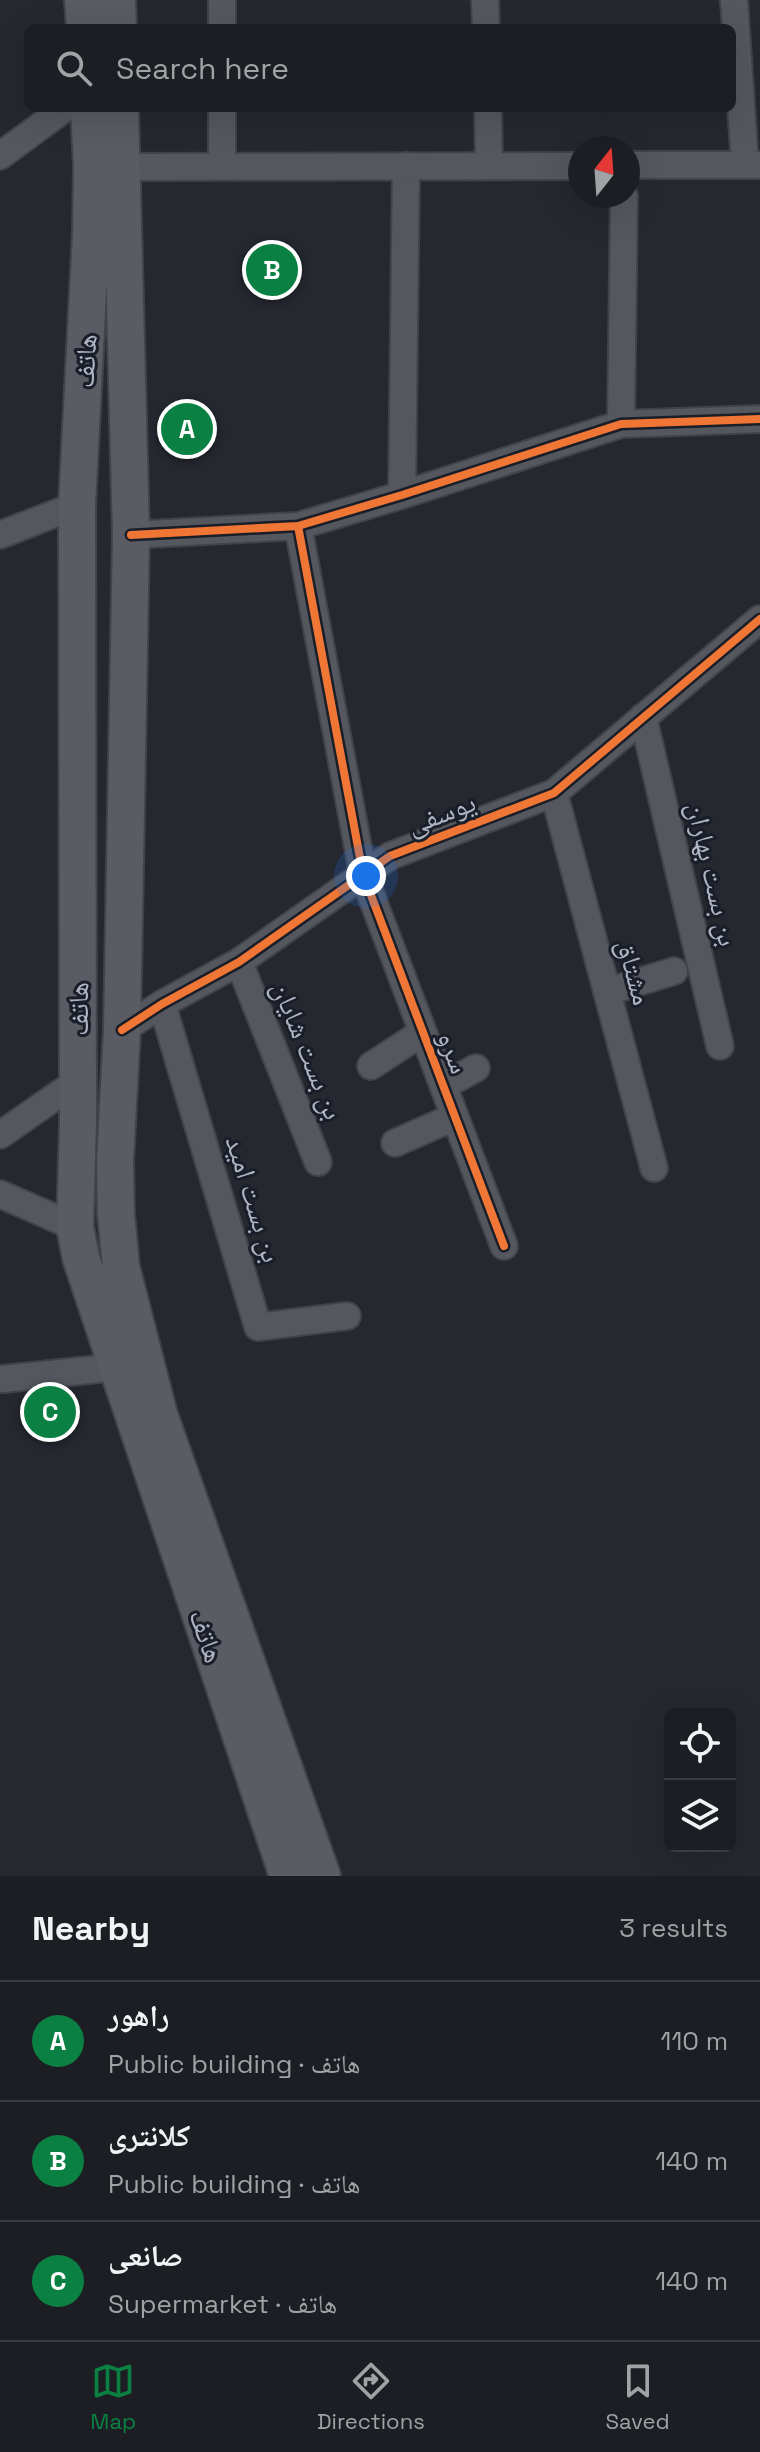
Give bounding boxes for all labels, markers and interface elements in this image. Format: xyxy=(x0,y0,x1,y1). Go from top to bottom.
search box xyxy=(24,24,736,112)
icon: search xyxy=(52,46,96,90)
text: Search here xyxy=(116,49,289,88)
north arrow xyxy=(568,136,640,208)
pin: B xyxy=(246,240,298,300)
street label: هاتف xyxy=(66,333,104,389)
pin: A xyxy=(161,399,213,459)
street label: یوسفی xyxy=(401,783,481,843)
street label: بن بست بهاران xyxy=(679,798,747,950)
your location xyxy=(346,856,386,896)
street label: مشتاق xyxy=(609,935,661,1009)
street label: بن بست شایان xyxy=(264,975,352,1125)
street label: هاتف xyxy=(60,982,96,1036)
street label: سرو xyxy=(430,1026,478,1078)
street label: بن بست امید xyxy=(218,1131,290,1267)
pin: C xyxy=(24,1382,76,1442)
street label: هاتف xyxy=(181,1605,233,1667)
map controls xyxy=(664,1708,736,1852)
button: locate xyxy=(664,1708,736,1780)
button: layers xyxy=(664,1780,736,1852)
text: Nearby xyxy=(32,1907,150,1950)
text: 3 results xyxy=(619,1911,728,1945)
text: راهور xyxy=(108,1996,169,2035)
text: A xyxy=(50,2024,66,2058)
text: 110 m xyxy=(661,2024,728,2058)
text: Public building · هاتف xyxy=(108,2047,361,2081)
text: کلانتری xyxy=(108,2116,190,2155)
text: B xyxy=(49,2144,67,2178)
text: 140 m xyxy=(655,2144,728,2178)
text: Public building · هاتف xyxy=(108,2167,361,2201)
text: صانعی xyxy=(108,2236,183,2275)
text: C xyxy=(50,2264,66,2298)
text: 140 m xyxy=(655,2264,728,2298)
text: Supermarket · هاتف xyxy=(108,2287,337,2321)
tab: Map xyxy=(90,2359,136,2435)
tab: Directions xyxy=(317,2359,425,2435)
tab: Saved xyxy=(605,2359,670,2435)

